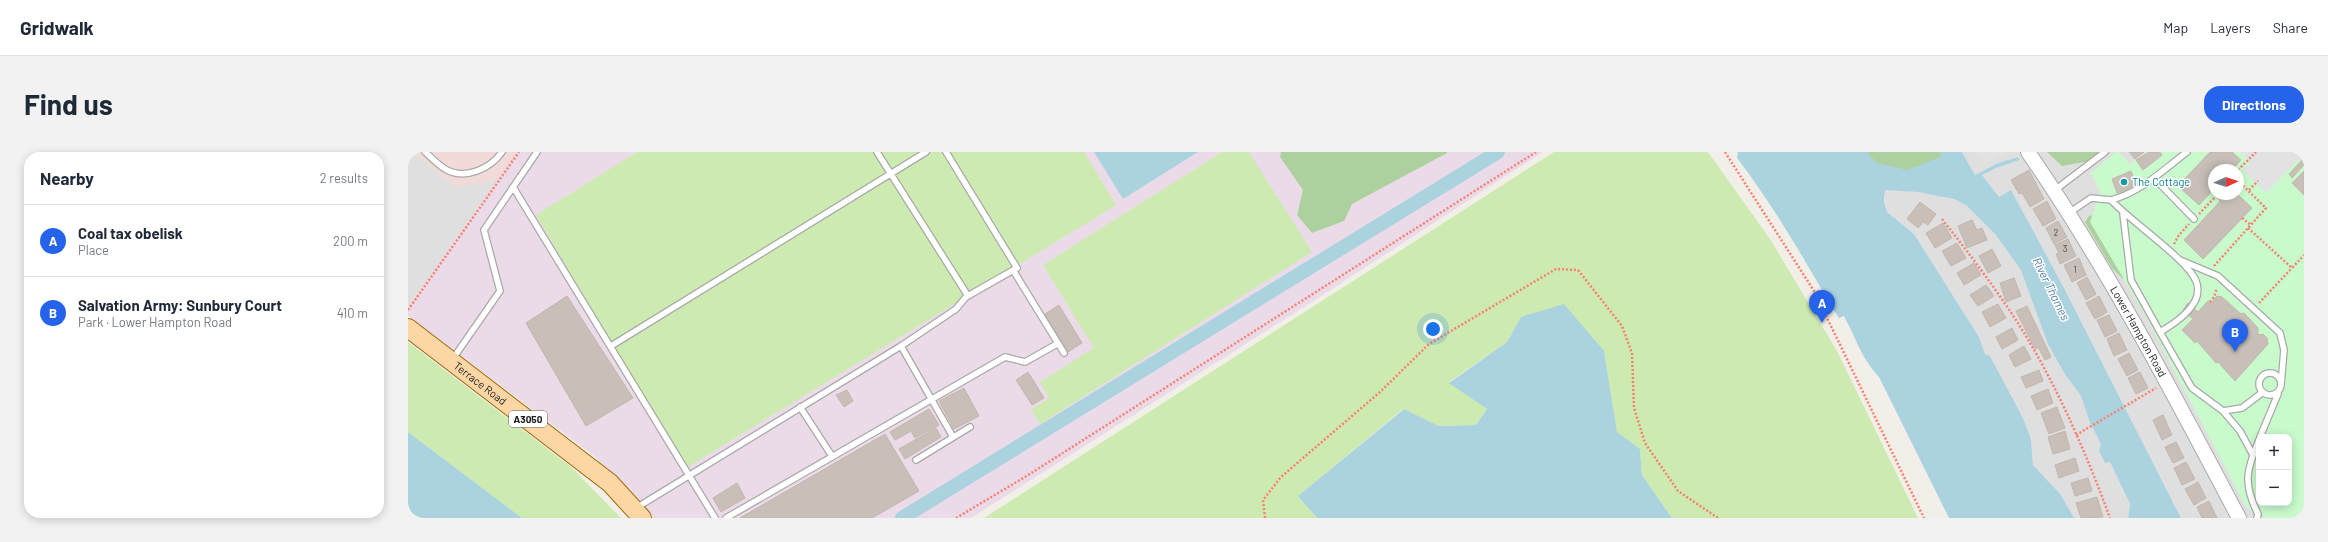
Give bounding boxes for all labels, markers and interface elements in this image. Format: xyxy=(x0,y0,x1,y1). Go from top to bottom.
text: Gridwalk xyxy=(20,16,94,39)
text: Map xyxy=(2163,19,2188,36)
text: Layers xyxy=(2210,19,2251,36)
text: Share xyxy=(2273,19,2308,36)
button: Directions xyxy=(2204,86,2304,123)
text: Find us xyxy=(24,87,113,121)
north arrow xyxy=(2208,164,2244,200)
text: Nearby xyxy=(40,168,94,188)
text: 2 results xyxy=(320,170,368,186)
place label: The Cottage xyxy=(2132,175,2190,188)
marker: The Cottage xyxy=(2119,177,2129,187)
text: Coal tax obelisk xyxy=(78,224,183,242)
house number: 2 xyxy=(2054,227,2059,238)
text: A xyxy=(49,233,57,249)
text: 200 m xyxy=(333,233,368,249)
text: Place xyxy=(78,242,109,258)
house number: 3 xyxy=(2063,243,2068,254)
water label: River Thames xyxy=(2031,255,2073,323)
house number: 1 xyxy=(2073,264,2077,275)
street label: Lower Hampton Road xyxy=(2108,284,2170,379)
pin: A xyxy=(1809,290,1835,323)
text: Salvation Army: Sunbury Court xyxy=(78,296,282,314)
text: B xyxy=(49,305,57,321)
text: 410 m xyxy=(337,305,368,321)
text: Park · Lower Hampton Road xyxy=(78,314,232,330)
your location xyxy=(1423,319,1443,339)
pin: B xyxy=(2222,319,2248,352)
street label: Terrace Road xyxy=(452,359,509,407)
road number: A3050 xyxy=(509,411,547,427)
map controls xyxy=(2256,434,2292,506)
button: + xyxy=(2256,434,2292,470)
button: − xyxy=(2256,470,2292,506)

